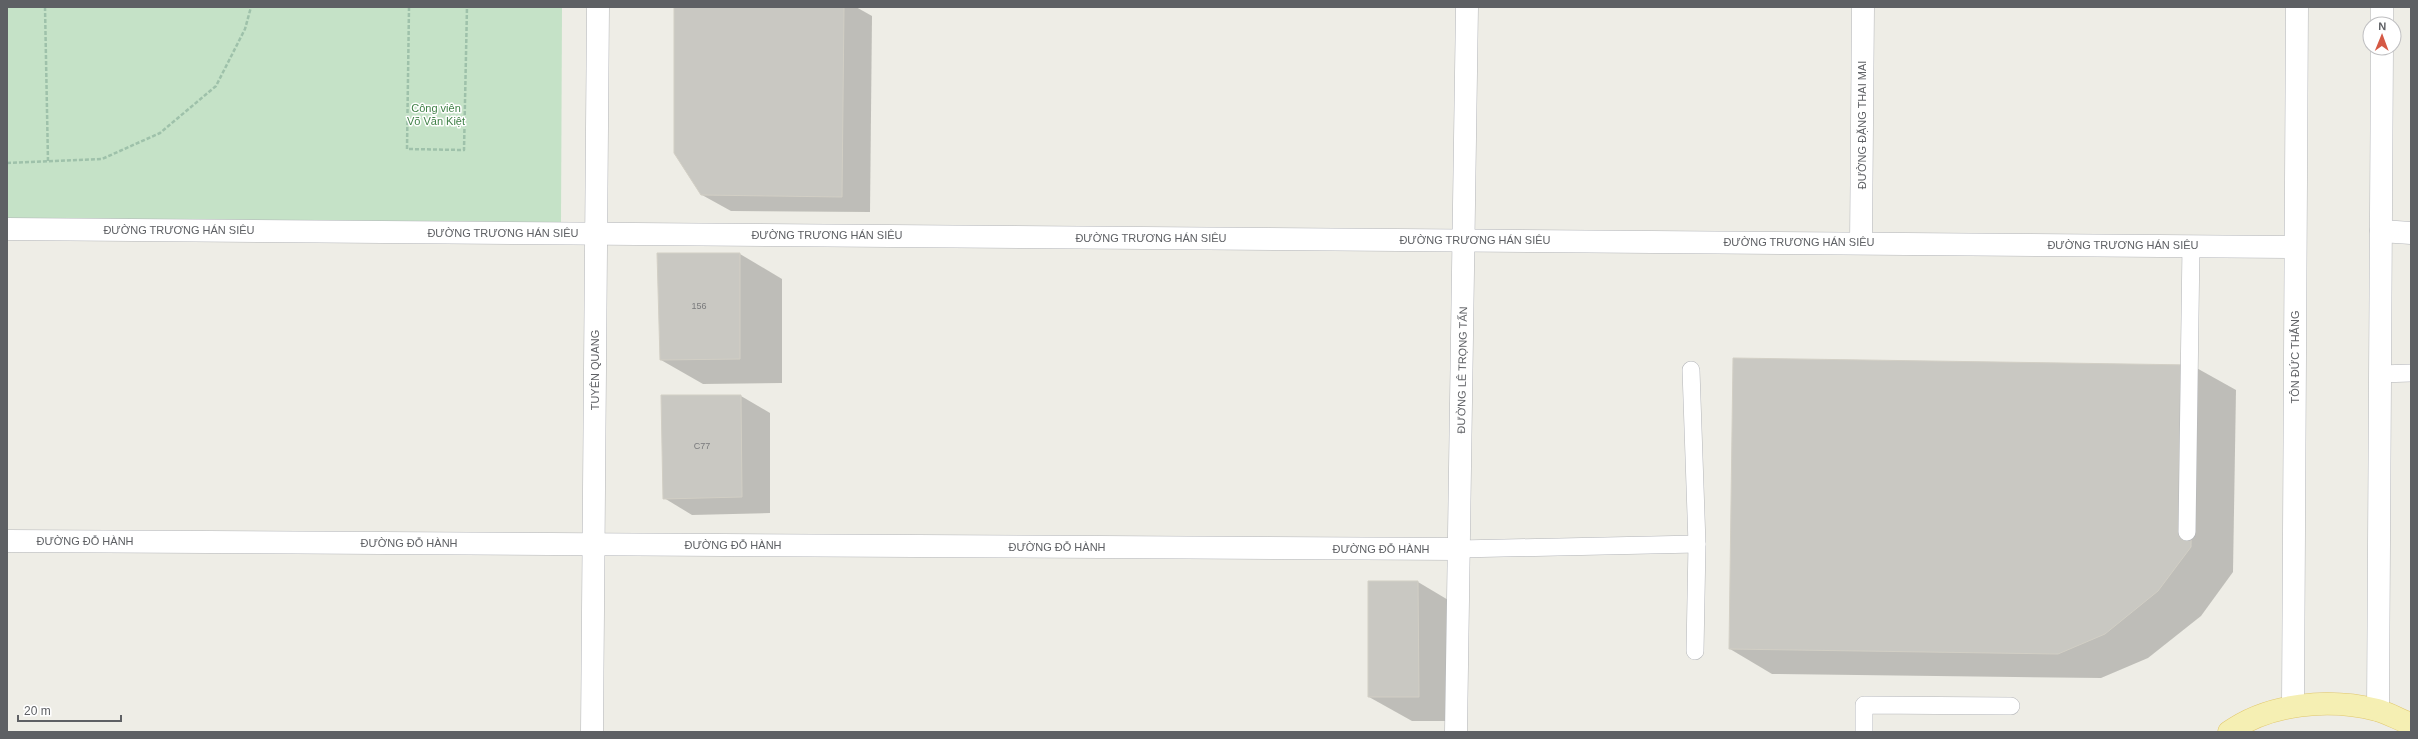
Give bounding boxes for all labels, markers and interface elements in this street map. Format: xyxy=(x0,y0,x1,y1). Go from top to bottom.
north arrow xyxy=(2362,16,2402,56)
text: N xyxy=(2378,20,2386,32)
street label: ĐƯỜNG ĐẶNG THAI MAI xyxy=(1856,61,1868,189)
park label: Công viên Võ Văn Kiệt xyxy=(407,102,465,127)
street label: ĐƯỜNG TRƯƠNG HÁN SIÊU xyxy=(103,224,255,236)
street label: ĐƯỜNG TRƯƠNG HÁN SIÊU xyxy=(427,227,579,239)
street label: ĐƯỜNG TRƯƠNG HÁN SIÊU xyxy=(751,229,903,241)
street label: ĐƯỜNG TRƯƠNG HÁN SIÊU xyxy=(1075,232,1227,244)
street label: ĐƯỜNG TRƯƠNG HÁN SIÊU xyxy=(1399,234,1551,246)
street label: ĐƯỜNG TRƯƠNG HÁN SIÊU xyxy=(1723,236,1875,248)
street label: ĐƯỜNG TRƯƠNG HÁN SIÊU xyxy=(2047,239,2199,251)
house number: 156 xyxy=(691,301,707,311)
street label: ĐƯỜNG LÊ TRỌNG TẤN xyxy=(1455,306,1469,434)
street label: TÔN ĐỨC THẮNG xyxy=(2289,311,2301,403)
street label: TUYÊN QUANG xyxy=(589,330,601,410)
house number: C77 xyxy=(694,441,710,451)
street label: ĐƯỜNG ĐỖ HÀNH xyxy=(36,535,134,547)
street label: ĐƯỜNG ĐỖ HÀNH xyxy=(360,537,458,549)
street label: ĐƯỜNG ĐỖ HÀNH xyxy=(684,539,782,551)
street label: ĐƯỜNG ĐỖ HÀNH xyxy=(1008,541,1106,553)
street label: ĐƯỜNG ĐỖ HÀNH xyxy=(1332,543,1430,555)
scale bar xyxy=(18,697,121,723)
text: 20 m xyxy=(24,704,51,718)

